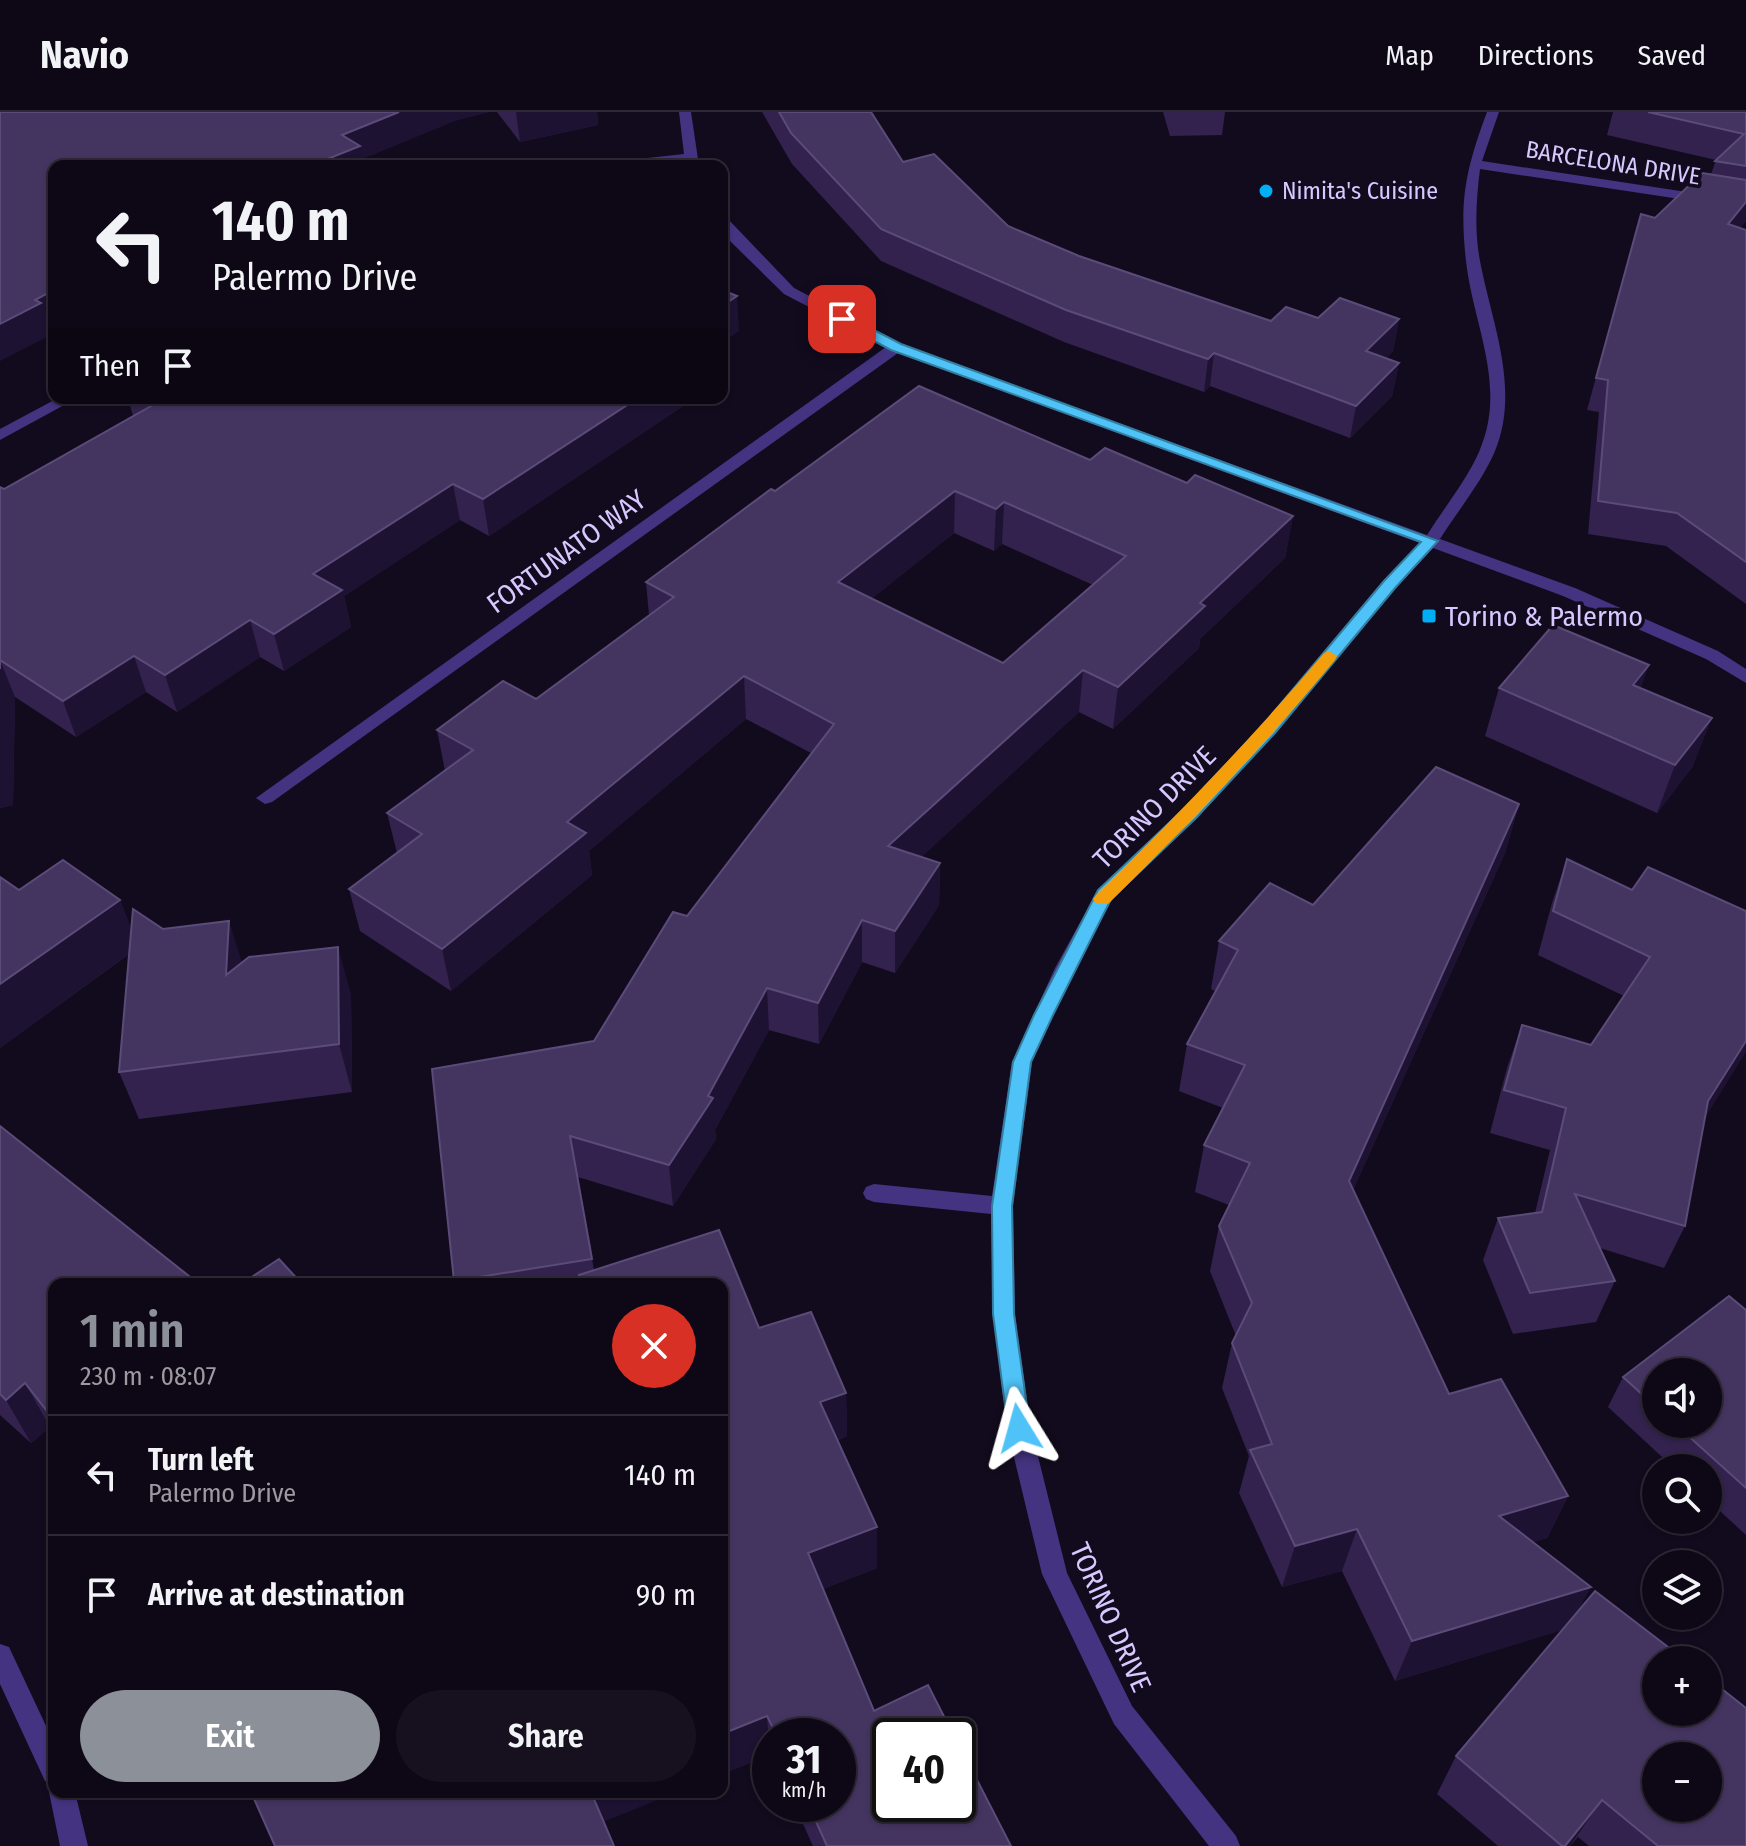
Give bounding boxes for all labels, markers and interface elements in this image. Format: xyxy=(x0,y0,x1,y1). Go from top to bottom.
text: Navio xyxy=(40,32,129,78)
text: Map xyxy=(1385,39,1434,72)
text: Directions xyxy=(1478,39,1594,72)
text: Saved xyxy=(1638,39,1706,72)
street label: BARCELONA DRIVE xyxy=(1524,135,1702,191)
place label: Nimita's Cuisine xyxy=(1282,177,1438,205)
marker: Nimita's Cuisine xyxy=(1257,182,1275,200)
text: 140 m xyxy=(212,188,349,255)
icon: left xyxy=(80,192,184,296)
text: Palermo Drive xyxy=(212,256,417,300)
pin xyxy=(808,285,876,353)
icon: arrive xyxy=(820,297,864,341)
icon: arrive xyxy=(156,344,200,388)
text: Then xyxy=(80,348,140,384)
street label: FORTUNATO WAY xyxy=(480,483,652,620)
place label: Torino & Palermo xyxy=(1445,600,1643,633)
marker: Torino & Palermo xyxy=(1420,607,1438,625)
street label: TORINO DRIVE xyxy=(1086,739,1222,875)
text: 1 min xyxy=(80,1302,185,1360)
button: close xyxy=(612,1304,696,1388)
map controls xyxy=(1642,1358,1722,1822)
button: sound xyxy=(1642,1358,1722,1438)
text: 230 m · 08:07 xyxy=(80,1361,216,1392)
position arrow xyxy=(977,1386,1061,1470)
text: Turn left xyxy=(148,1442,254,1478)
icon: left xyxy=(80,1453,124,1497)
button: search xyxy=(1642,1454,1722,1534)
text: 140 m xyxy=(624,1457,696,1493)
text: Palermo Drive xyxy=(148,1478,296,1509)
street label: TORINO DRIVE xyxy=(1063,1538,1158,1697)
button: layers xyxy=(1642,1550,1722,1630)
icon: arrive xyxy=(80,1573,124,1617)
text: Arrive at destination xyxy=(148,1577,405,1613)
text: 90 m xyxy=(636,1577,696,1613)
button: + xyxy=(1642,1646,1722,1726)
button: Exit xyxy=(80,1690,380,1782)
button: Share xyxy=(396,1690,696,1782)
speed limit sign: 40 xyxy=(872,1718,976,1822)
text: 31 xyxy=(786,1736,822,1784)
button: − xyxy=(1642,1742,1722,1822)
text: km/h xyxy=(782,1778,826,1802)

